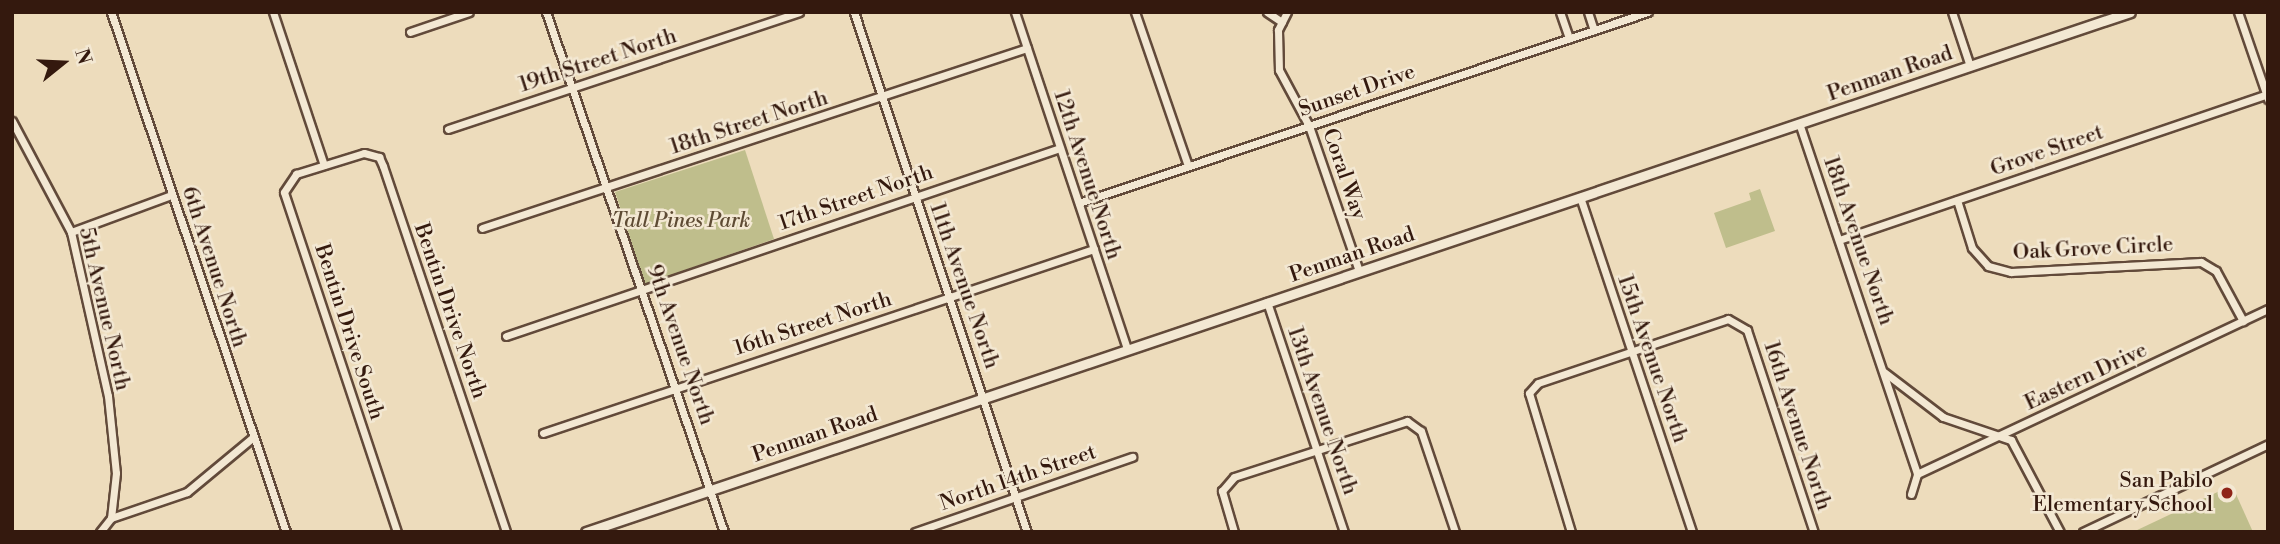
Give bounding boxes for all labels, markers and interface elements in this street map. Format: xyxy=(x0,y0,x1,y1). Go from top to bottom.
street label: 19th Street North xyxy=(516,24,680,98)
north arrow xyxy=(28,28,98,98)
street label: Penman Road xyxy=(1824,41,1956,107)
text: N xyxy=(69,46,97,67)
street label: Sunset Drive xyxy=(1295,59,1419,123)
street label: 18th Street North xyxy=(667,86,831,160)
street label: 12th Avenue North xyxy=(1048,87,1126,263)
street label: Grove Street xyxy=(1987,120,2107,182)
street label: Coral Way xyxy=(1317,125,1371,223)
street label: 18th Avenue North xyxy=(1817,153,1899,329)
street label: 17th Street North xyxy=(776,160,936,236)
street label: 6th Avenue North xyxy=(176,183,252,351)
street label: 11th Avenue North xyxy=(924,200,1004,372)
park label: Tall Pines Park xyxy=(612,208,750,234)
street label: Bentin Drive North xyxy=(408,220,492,402)
street label: Penman Road xyxy=(1286,222,1418,288)
street label: 5th Avenue North xyxy=(73,225,135,393)
street label: Oak Grove Circle xyxy=(2012,232,2174,266)
street label: Bentin Drive South xyxy=(309,241,389,423)
street label: 9th Avenue North xyxy=(641,262,719,428)
street label: 15th Avenue North xyxy=(1611,272,1693,446)
street label: 16th Street North xyxy=(731,287,895,361)
street label: 13th Avenue North xyxy=(1281,324,1363,498)
street label: 16th Avenue North xyxy=(1758,338,1836,514)
street label: Eastern Drive xyxy=(2021,338,2151,416)
street label: Penman Road xyxy=(749,402,881,468)
street label: North 14th Street xyxy=(937,439,1099,517)
place label: San Pablo Elementary School xyxy=(2033,468,2213,518)
marker: San Pablo Elementary School xyxy=(2219,485,2235,501)

